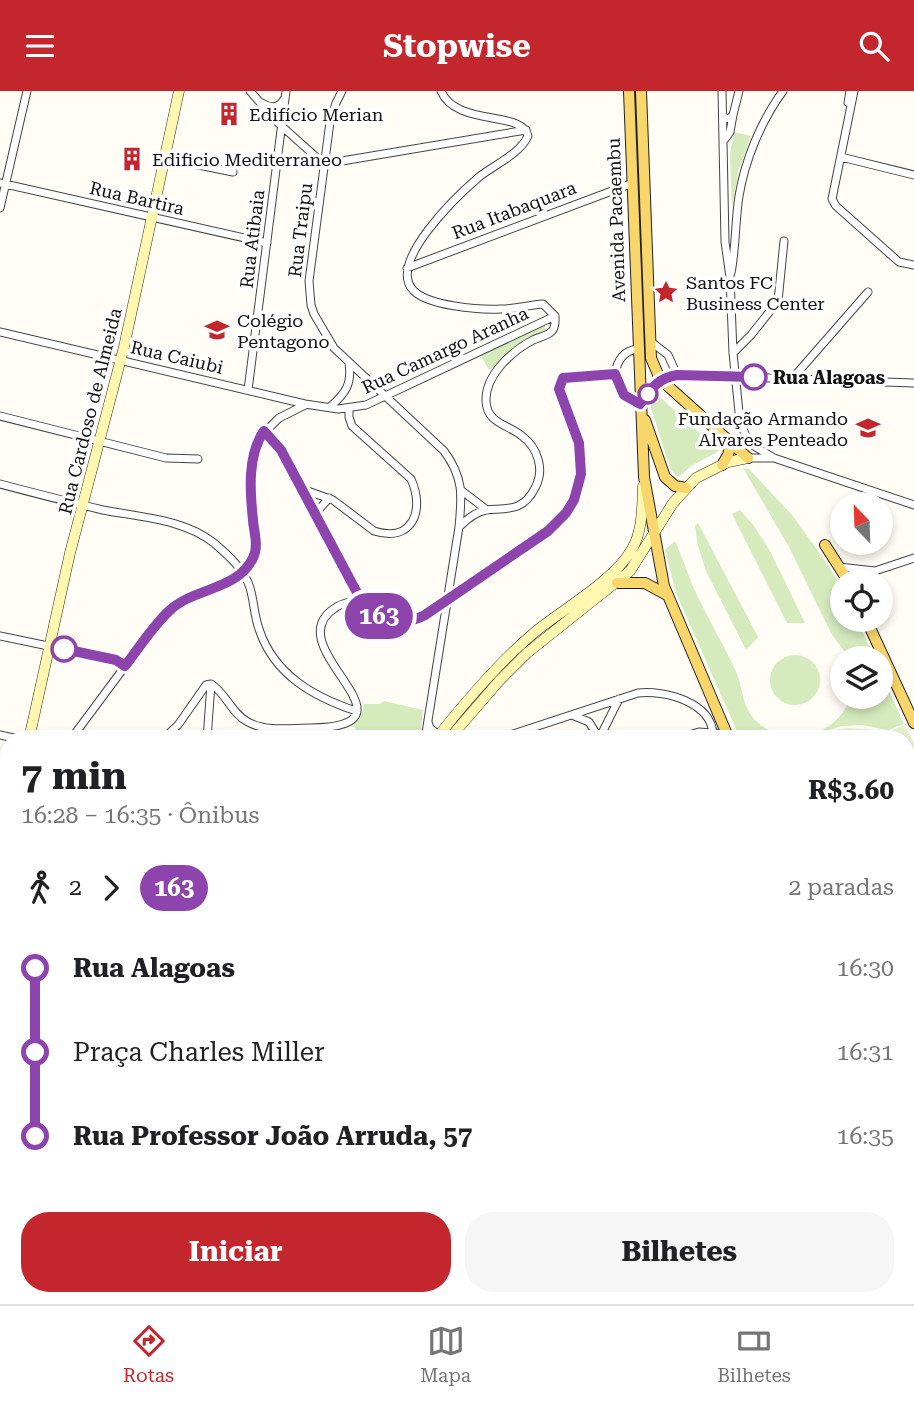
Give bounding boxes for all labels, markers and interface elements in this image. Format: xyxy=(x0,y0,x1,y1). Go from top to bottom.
icon: menu xyxy=(21,27,59,65)
text: Stopwise xyxy=(383,27,531,65)
icon: search xyxy=(855,27,893,65)
building icon: Edifício Merian xyxy=(215,100,243,128)
place label: Edifício Merian xyxy=(249,104,384,125)
street label: Avenida Pacaembu xyxy=(603,138,629,302)
building icon: Edificio Mediterraneo xyxy=(118,145,146,173)
place label: Edificio Mediterraneo xyxy=(152,149,342,170)
street label: Rua Bartira xyxy=(88,177,187,219)
street label: Rua Itabaquara xyxy=(449,177,579,243)
street label: Rua Traipu xyxy=(284,181,316,279)
street label: Rua Atibaia xyxy=(236,188,268,290)
place label: Santos FC Business Center xyxy=(686,272,825,314)
place icon: Santos FC Business Center xyxy=(652,278,680,306)
street label: Rua Camargo Aranha xyxy=(358,302,532,398)
street label: Rua Cardoso de Almeida xyxy=(54,305,126,516)
place label: Colégio Pentagono xyxy=(237,310,330,352)
school or university icon: Colégio Pentagono xyxy=(203,316,231,344)
street label: Rua Caiubi xyxy=(129,336,226,378)
marker: Rua Alagoas xyxy=(741,364,767,390)
place label: Rua Alagoas xyxy=(773,367,885,388)
unlabelled marker xyxy=(638,384,658,404)
place label: Fundação Armando Alvares Penteado xyxy=(678,408,848,450)
school or university icon: Fundação Armando Alvares Penteado xyxy=(854,414,882,442)
north arrow xyxy=(830,492,892,555)
map controls xyxy=(830,492,893,709)
button: locate xyxy=(830,569,893,632)
line badge: 163 xyxy=(339,593,419,639)
text: 163 xyxy=(359,602,399,630)
unlabelled marker xyxy=(51,636,77,662)
button: layers xyxy=(830,646,893,709)
text: 7 min xyxy=(21,754,127,798)
text: R$3.60 xyxy=(808,775,894,805)
text: 16:28 – 16:35 · Ônibus xyxy=(21,802,259,829)
icon: walk xyxy=(21,869,59,907)
icon: forward xyxy=(92,869,130,907)
text: 2 xyxy=(69,874,82,901)
text: 163 xyxy=(154,874,194,902)
text: 2 paradas xyxy=(788,874,894,901)
text: Rua Alagoas xyxy=(73,953,235,983)
text: 16:30 xyxy=(837,955,894,982)
text: Praça Charles Miller xyxy=(73,1037,325,1067)
text: 16:31 xyxy=(837,1039,894,1066)
text: Rua Professor João Arruda, 57 xyxy=(73,1121,472,1151)
text: 16:35 xyxy=(837,1123,894,1150)
button: Iniciar xyxy=(21,1212,451,1292)
button: Bilhetes xyxy=(465,1212,894,1292)
tab: Rotas xyxy=(123,1322,174,1387)
tab: Mapa xyxy=(420,1322,471,1387)
tab: Bilhetes xyxy=(717,1322,791,1387)

